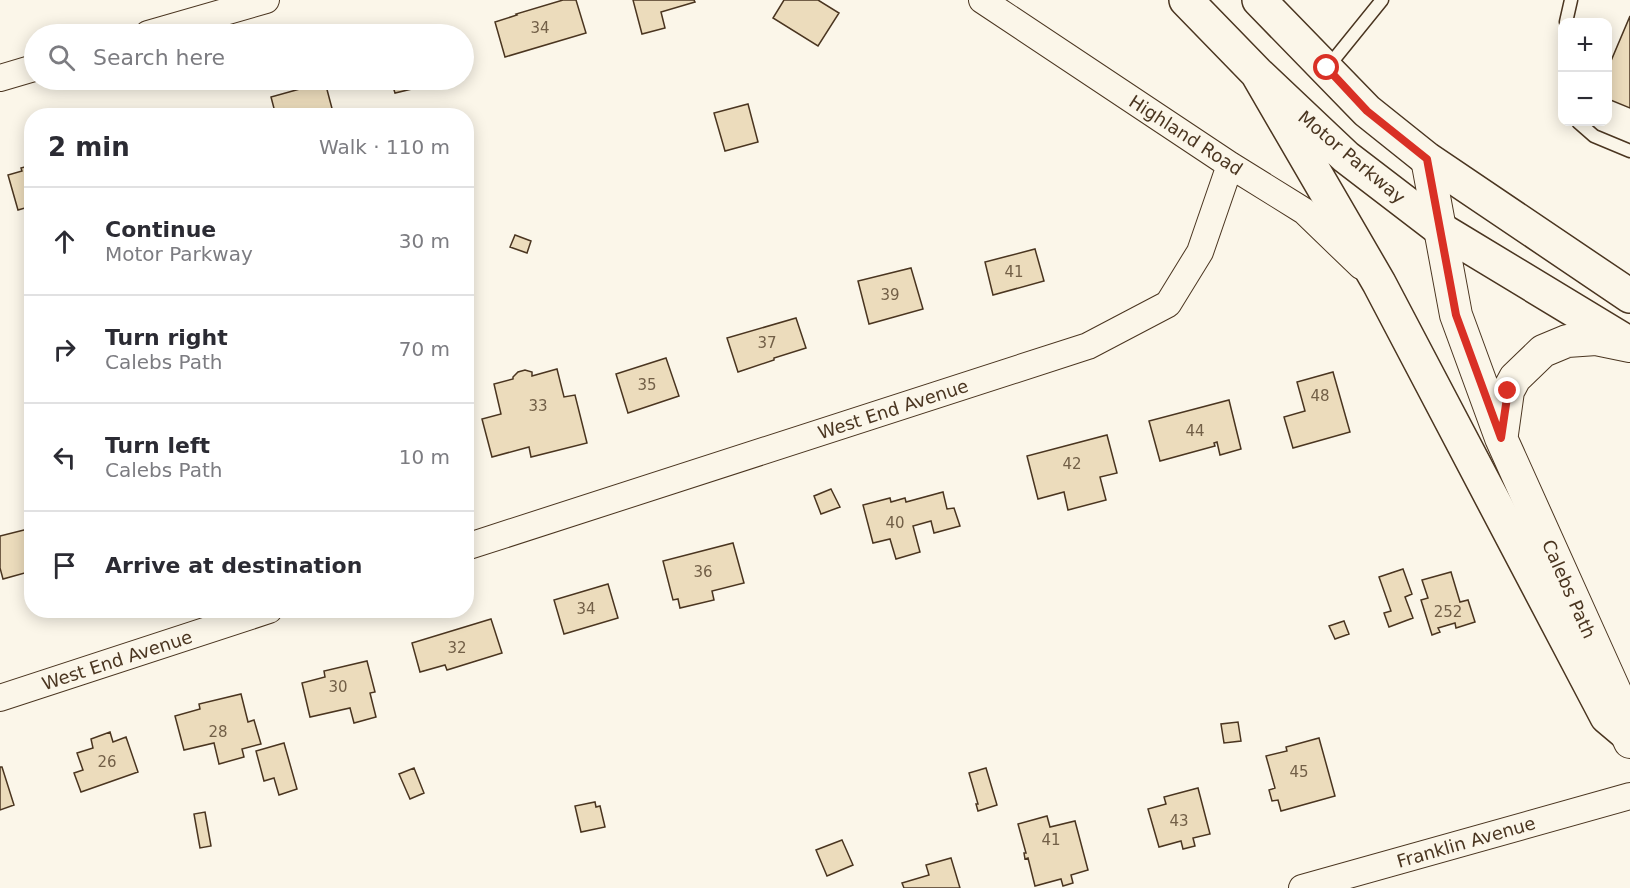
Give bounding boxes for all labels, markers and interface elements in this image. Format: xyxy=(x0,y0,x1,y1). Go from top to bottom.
map controls xyxy=(1558,18,1612,126)
button: + xyxy=(1558,18,1612,72)
house number: 34 xyxy=(530,19,550,37)
search box xyxy=(24,24,474,90)
icon: search xyxy=(45,41,78,74)
text: Search here xyxy=(93,45,225,70)
route start xyxy=(1313,54,1339,80)
button: − xyxy=(1558,72,1612,126)
street label: Highland Road xyxy=(1125,90,1247,180)
street label: Motor Parkway xyxy=(1294,106,1410,208)
text: 2 min xyxy=(48,132,130,162)
text: Walk · 110 m xyxy=(319,135,450,159)
text: Continue xyxy=(105,217,216,242)
icon: ahead xyxy=(48,225,81,258)
text: 30 m xyxy=(399,229,450,253)
text: Motor Parkway xyxy=(105,242,253,266)
house number: 41 xyxy=(1004,263,1024,281)
house number: 39 xyxy=(880,286,900,304)
text: Turn right xyxy=(105,325,228,350)
icon: right xyxy=(48,333,81,366)
house number: 37 xyxy=(757,334,777,352)
text: 70 m xyxy=(399,337,450,361)
text: Calebs Path xyxy=(105,350,223,374)
street label: West End Avenue xyxy=(815,375,971,443)
house number: 35 xyxy=(637,376,657,394)
route end xyxy=(1494,377,1520,403)
house number: 48 xyxy=(1310,387,1330,405)
house number: 33 xyxy=(528,397,548,415)
house number: 44 xyxy=(1185,422,1205,440)
text: Turn left xyxy=(105,433,210,458)
icon: left xyxy=(48,441,81,474)
text: 10 m xyxy=(399,445,450,469)
house number: 42 xyxy=(1062,455,1082,473)
text: Calebs Path xyxy=(105,458,223,482)
house number: 40 xyxy=(885,514,905,532)
street label: Calebs Path xyxy=(1538,536,1600,642)
icon: arrive xyxy=(48,549,81,582)
text: Arrive at destination xyxy=(105,553,362,578)
house number: 36 xyxy=(693,563,713,581)
house number: 34 xyxy=(576,600,596,618)
house number: 252 xyxy=(1434,603,1462,621)
street label: West End Avenue xyxy=(39,626,195,694)
house number: 32 xyxy=(447,639,467,657)
house number: 30 xyxy=(328,678,348,696)
house number: 28 xyxy=(208,723,228,741)
house number: 26 xyxy=(97,753,117,771)
house number: 45 xyxy=(1289,763,1309,781)
house number: 43 xyxy=(1169,812,1189,830)
street label: Franklin Avenue xyxy=(1394,812,1538,872)
house number: 41 xyxy=(1041,831,1061,849)

